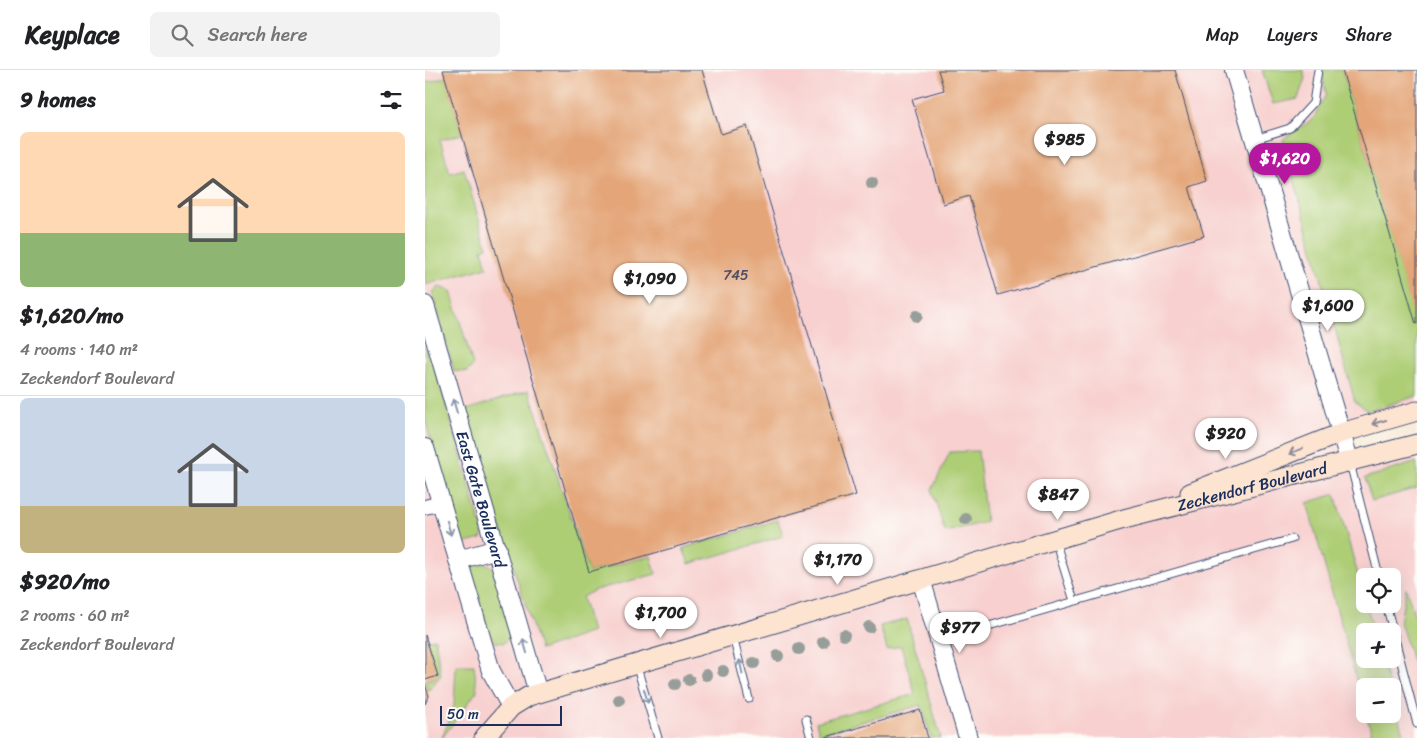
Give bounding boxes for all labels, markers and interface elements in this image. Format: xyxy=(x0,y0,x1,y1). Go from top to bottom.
search box xyxy=(150,12,500,57)
text: Keyplace xyxy=(25,14,120,56)
text: Search here xyxy=(208,18,308,51)
text: Map xyxy=(1206,19,1239,51)
text: Layers xyxy=(1267,19,1318,51)
text: Share xyxy=(1346,19,1392,51)
icon: search xyxy=(168,21,196,49)
text: 9 homes xyxy=(20,81,96,119)
icon: filters xyxy=(377,86,405,114)
pin: $985 xyxy=(1035,124,1095,166)
text: $985 xyxy=(1045,125,1085,154)
pin: $1,620 xyxy=(1244,142,1326,185)
text: $1,620 xyxy=(1260,144,1310,173)
icon: home xyxy=(168,165,258,255)
pin: $1,090 xyxy=(609,262,691,305)
house number: 745 xyxy=(723,263,749,288)
text: $1,090 xyxy=(624,264,676,293)
pin: $1,600 xyxy=(1287,290,1369,332)
text: $1,600 xyxy=(1302,291,1354,320)
text: $1,620/mo xyxy=(20,297,123,335)
text: 4 rooms · 140 m² xyxy=(20,335,138,364)
text: Zeckendorf Boulevard xyxy=(20,364,174,393)
one-way arrow xyxy=(450,398,460,414)
one-way arrow xyxy=(1371,417,1387,427)
pin: $920 xyxy=(1196,418,1256,460)
text: $920 xyxy=(1206,419,1246,448)
street label: East Gate Boulevard xyxy=(448,427,516,572)
icon: home xyxy=(168,430,258,520)
one-way arrow xyxy=(1288,447,1303,456)
street label: Zeckendorf Boulevard xyxy=(1174,453,1332,519)
pin: $847 xyxy=(1028,478,1088,521)
text: $847 xyxy=(1038,480,1078,509)
one-way arrow xyxy=(444,520,454,536)
pin: $1,170 xyxy=(797,544,879,586)
text: $1,170 xyxy=(814,545,862,574)
text: $920/mo xyxy=(20,563,110,601)
map controls xyxy=(1356,568,1401,723)
button: locate xyxy=(1356,568,1401,613)
pin: $1,700 xyxy=(620,596,702,639)
text: $1,700 xyxy=(635,598,687,627)
text: 2 rooms · 60 m² xyxy=(20,601,130,630)
pin: $977 xyxy=(930,612,990,654)
text: $977 xyxy=(941,613,979,642)
button: + xyxy=(1356,623,1401,668)
text: Zeckendorf Boulevard xyxy=(20,630,174,659)
one-way arrow xyxy=(519,639,529,655)
one-way arrow xyxy=(736,660,745,676)
button: − xyxy=(1356,678,1401,723)
one-way arrow xyxy=(641,687,651,703)
text: 50 m xyxy=(447,702,479,727)
scale bar xyxy=(440,703,563,726)

